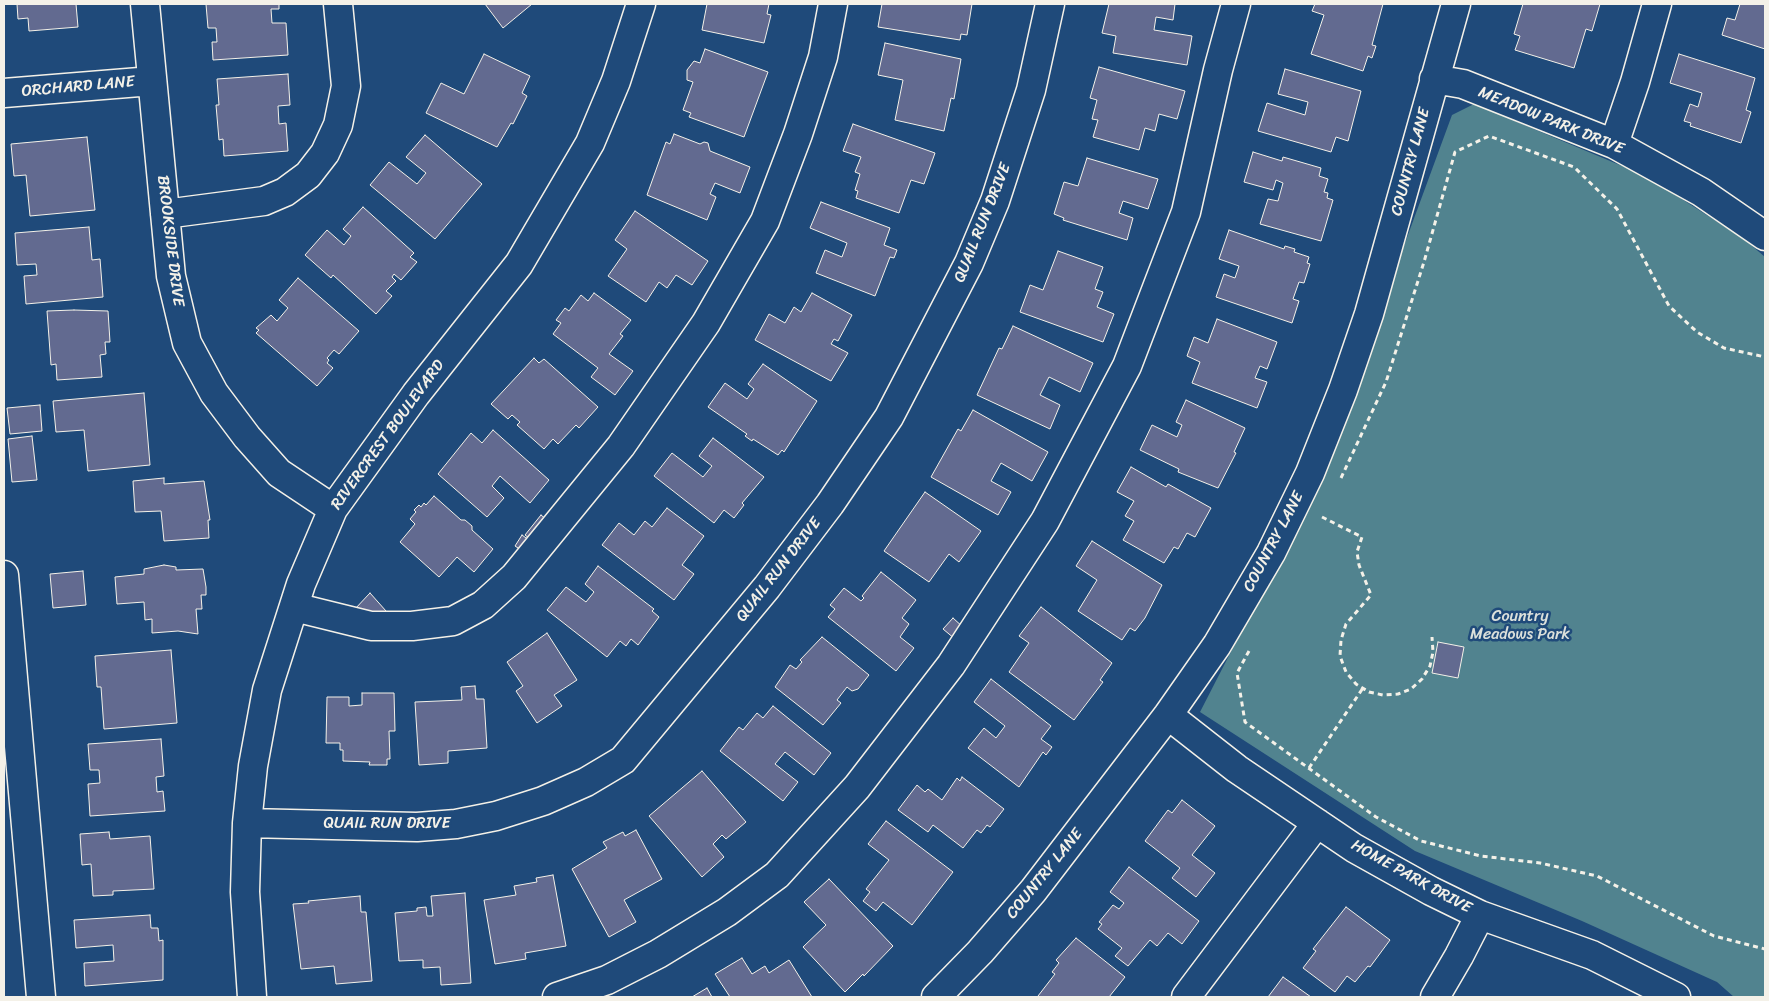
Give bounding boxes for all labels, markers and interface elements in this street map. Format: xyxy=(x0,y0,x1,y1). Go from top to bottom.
street label: ORCHARD LANE xyxy=(21,73,135,101)
street label: MEADOW PARK DRIVE xyxy=(1475,83,1627,159)
street label: COUNTRY LANE xyxy=(1387,106,1435,218)
street label: QUAIL RUN DRIVE xyxy=(950,161,1016,285)
street label: BROOKSIDE DRIVE xyxy=(152,174,188,308)
street label: RIVERCREST BOULEVARD xyxy=(327,356,449,514)
street label: COUNTRY LANE xyxy=(1240,489,1308,595)
street label: QUAIL RUN DRIVE xyxy=(732,514,826,626)
park label: Country Meadows Park xyxy=(1470,607,1570,645)
street label: QUAIL RUN DRIVE xyxy=(324,814,450,834)
street label: COUNTRY LANE xyxy=(1003,825,1087,923)
street label: HOME PARK DRIVE xyxy=(1347,836,1475,918)

